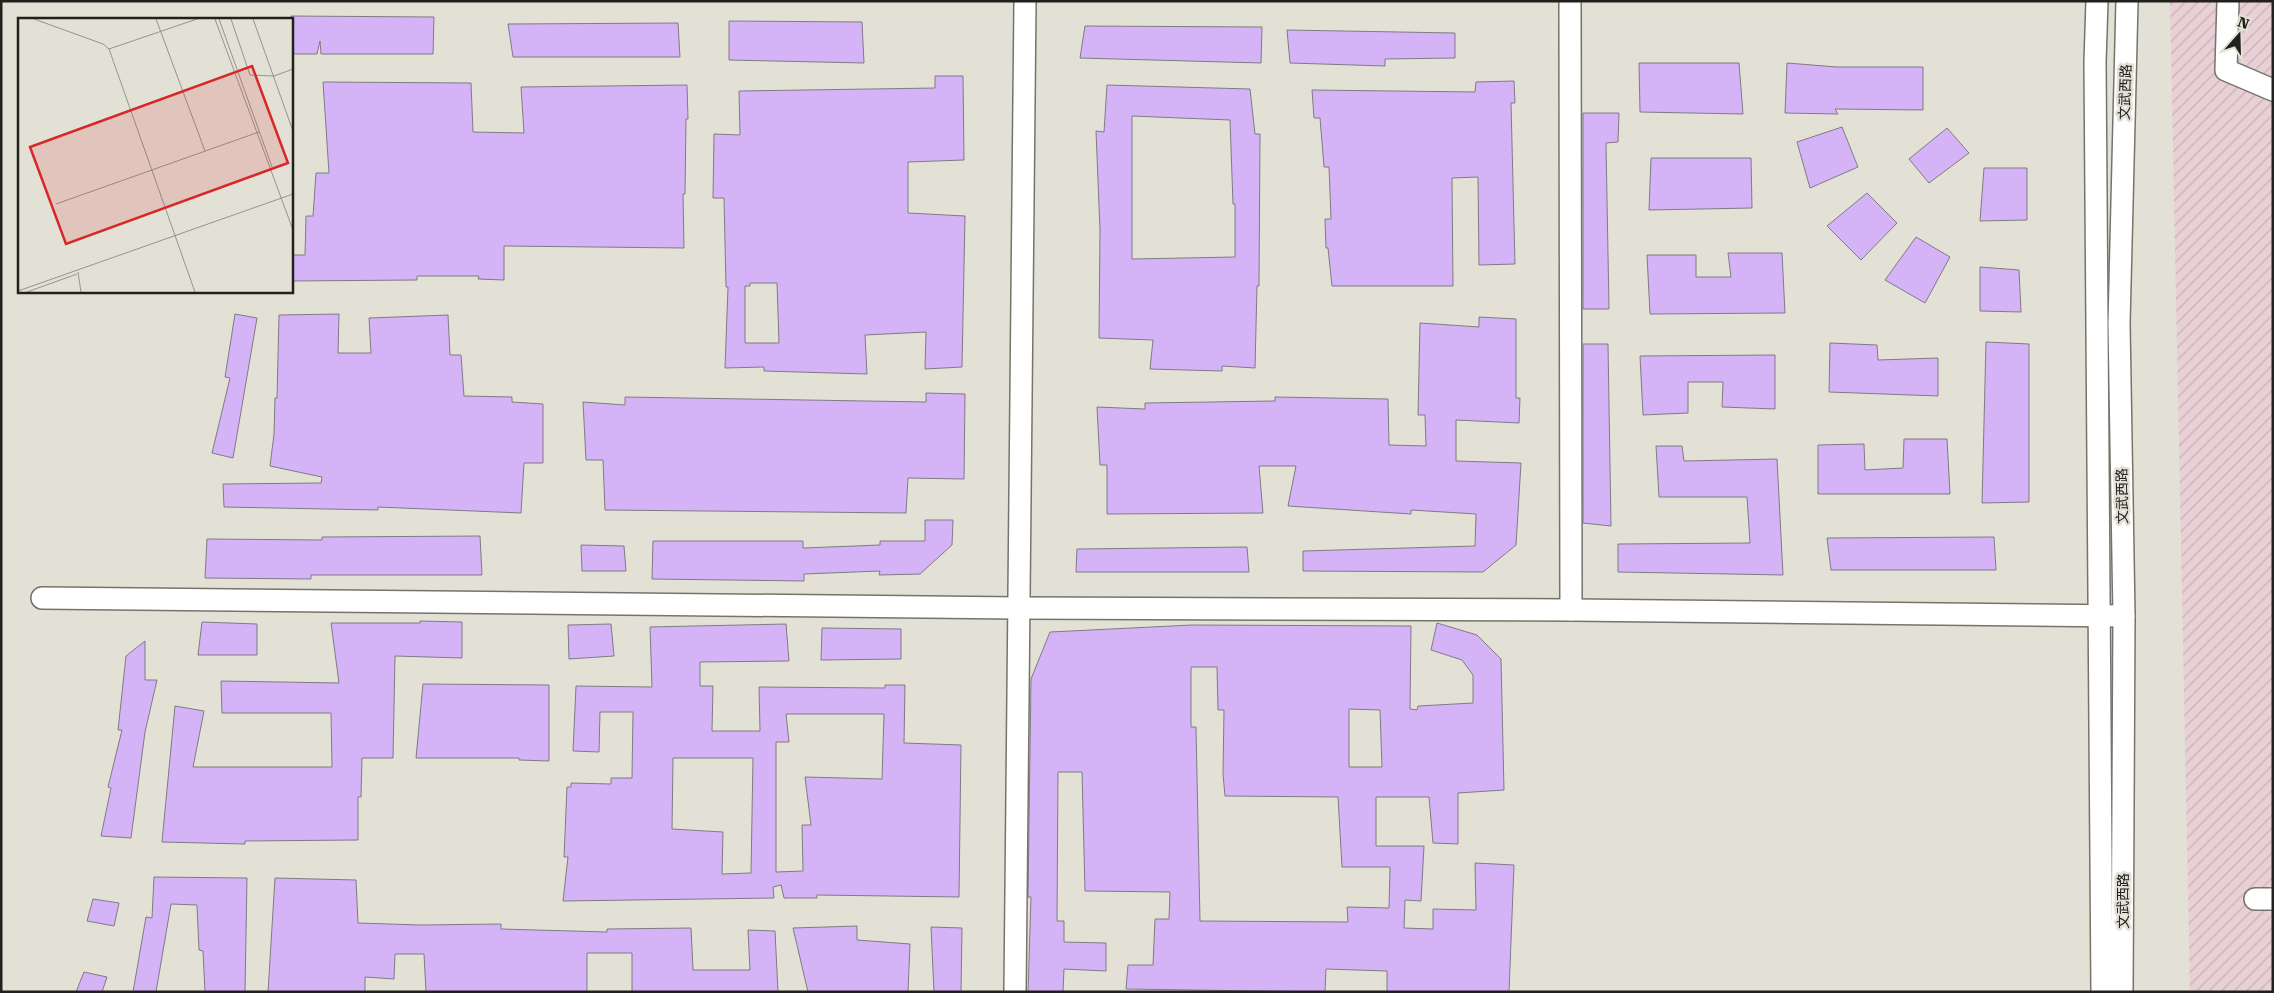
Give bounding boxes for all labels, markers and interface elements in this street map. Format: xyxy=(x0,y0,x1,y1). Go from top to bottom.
north arrow xyxy=(2214,10,2264,60)
text: N xyxy=(2236,13,2251,32)
inset map xyxy=(18,18,292,292)
street label: 文武西路 xyxy=(2116,64,2134,120)
street label: 文武西路 xyxy=(2114,468,2130,524)
street label: 文武西路 xyxy=(2115,873,2131,929)

